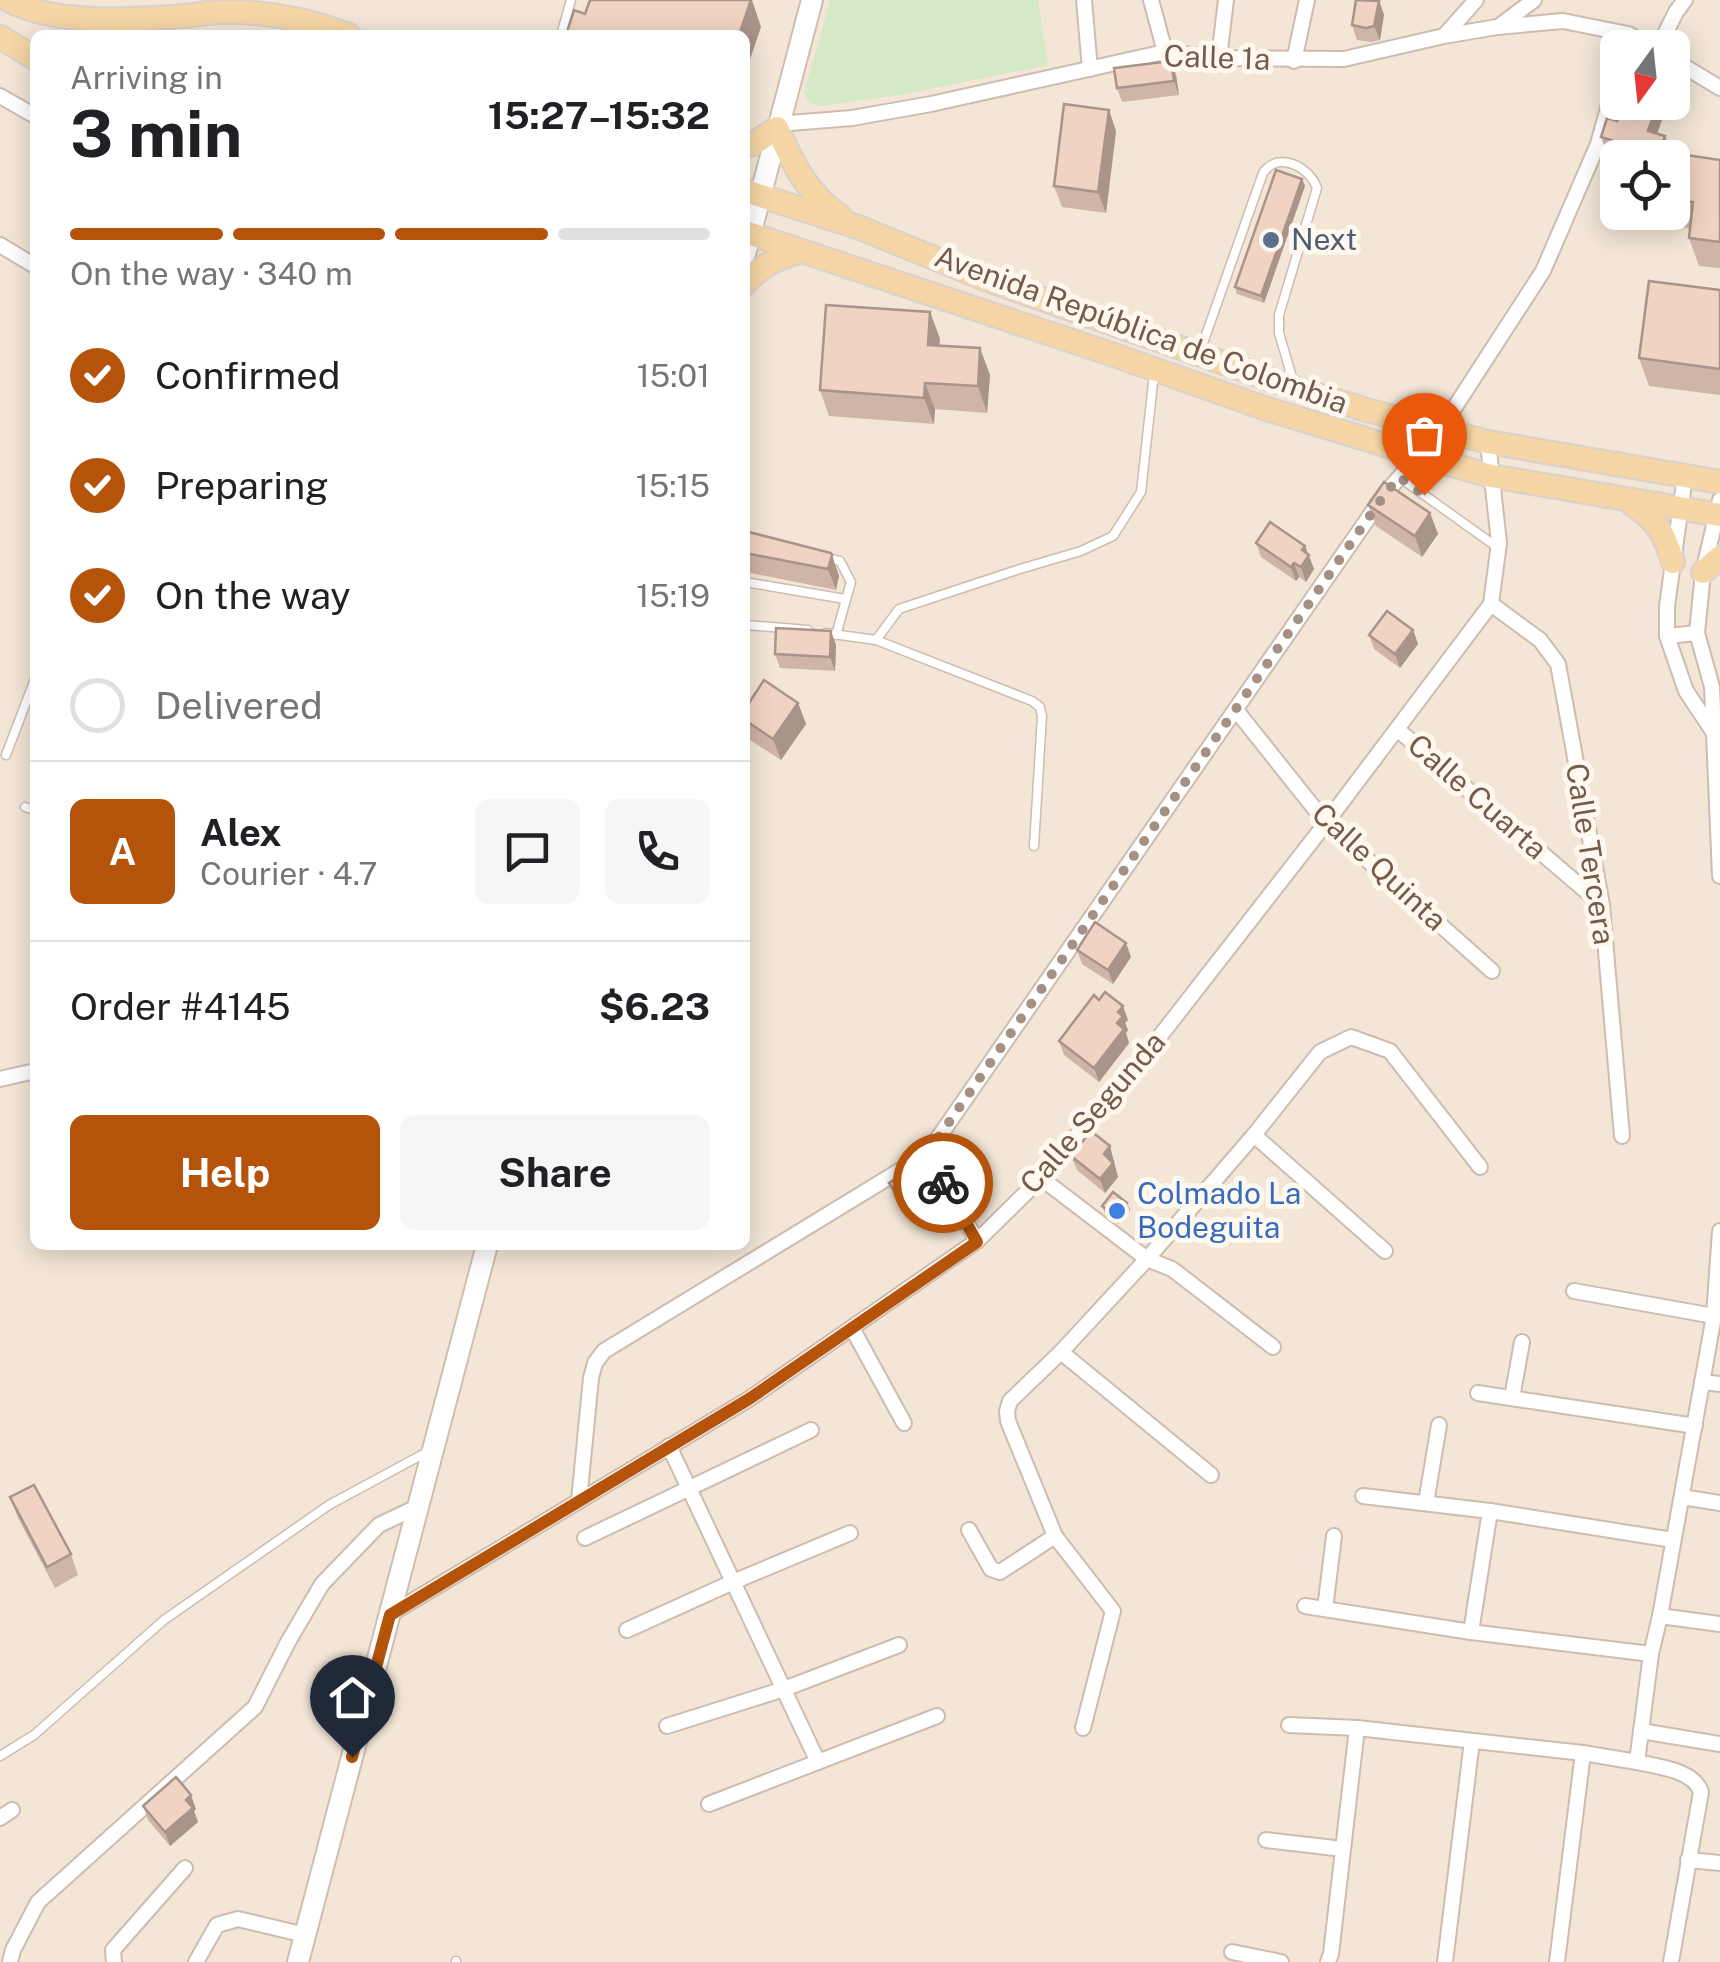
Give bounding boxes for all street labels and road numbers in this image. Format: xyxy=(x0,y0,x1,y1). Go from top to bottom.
street label: Calle 1a xyxy=(1163,37,1271,77)
street label: Avenida República de Colombia xyxy=(930,237,1353,421)
street label: Calle Cuarta xyxy=(1401,726,1554,866)
street label: Calle Tercera xyxy=(1559,761,1623,947)
street label: Calle Quinta xyxy=(1305,795,1454,938)
street label: Calle Segunda xyxy=(1012,1024,1172,1201)

